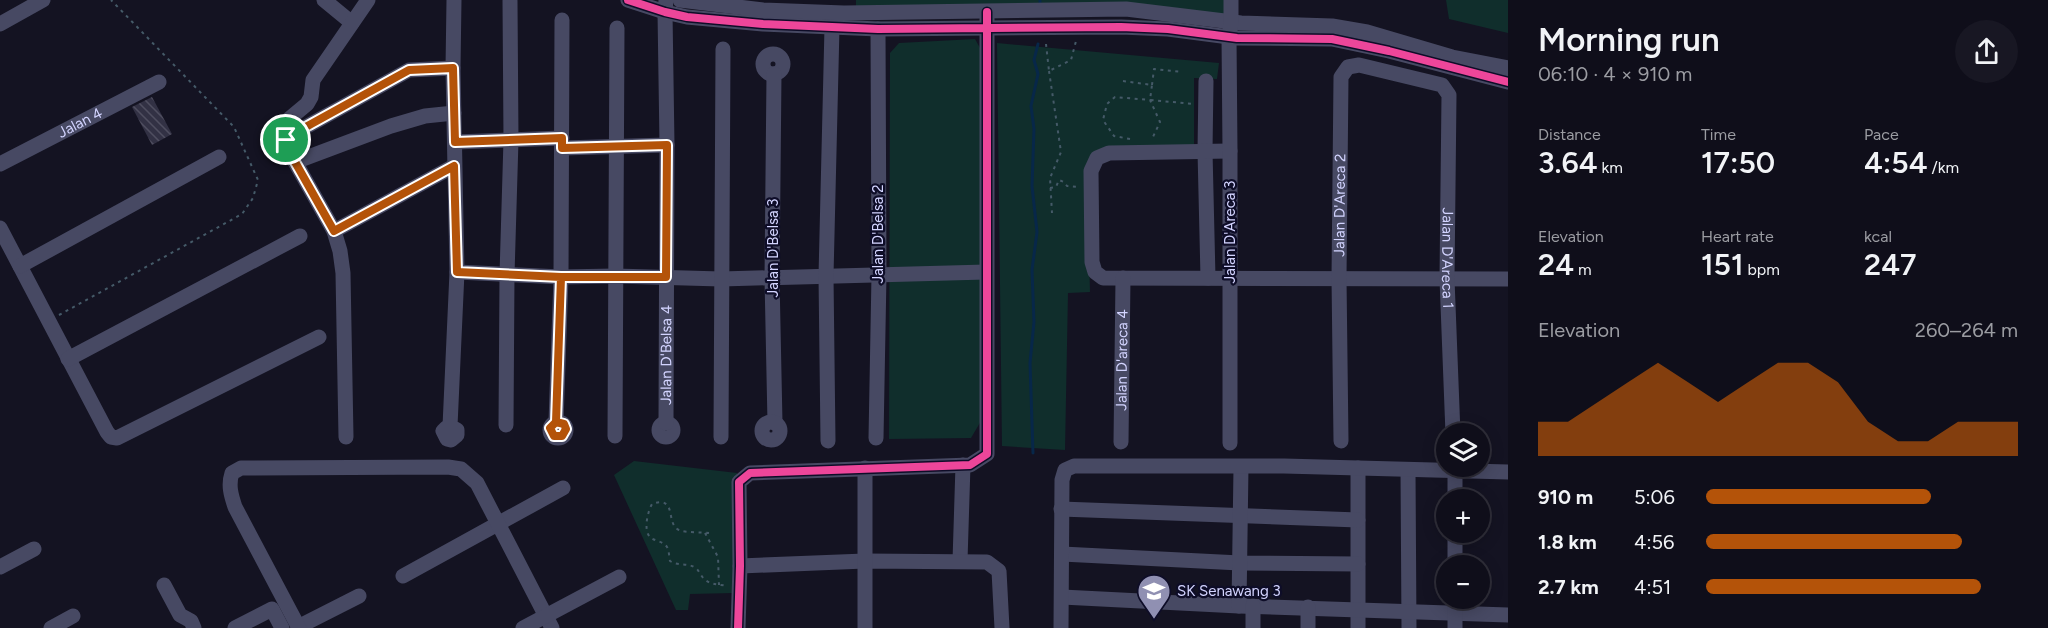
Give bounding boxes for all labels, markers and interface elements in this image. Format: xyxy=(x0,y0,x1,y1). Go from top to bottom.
text: Morning run xyxy=(1538,20,1720,59)
button: share xyxy=(1955,20,2018,83)
text: 06:10 · 4 × 910 m xyxy=(1538,62,1692,86)
street label: Jalan 4 xyxy=(55,104,105,142)
pin xyxy=(260,114,311,165)
icon: arrive xyxy=(269,123,302,156)
text: Distance xyxy=(1538,125,1601,144)
text: Time xyxy=(1701,125,1736,144)
text: Pace xyxy=(1864,125,1899,144)
text: 3.64 xyxy=(1538,144,1598,181)
text: 17:50 xyxy=(1701,144,1775,181)
text: 4:54 xyxy=(1864,144,1927,181)
street label: Jalan D'Areca 2 xyxy=(1330,153,1349,257)
text: km xyxy=(1598,158,1623,177)
text: /km xyxy=(1927,158,1959,177)
street label: Jalan D'Areca 3 xyxy=(1221,181,1239,283)
street label: Jalan D'Belsa 2 xyxy=(869,184,887,284)
street label: Jalan D'Belsa 3 xyxy=(764,199,782,297)
street label: Jalan D'Areca 1 xyxy=(1438,207,1457,309)
text: Elevation xyxy=(1538,227,1604,246)
text: Heart rate xyxy=(1701,227,1774,246)
text: kcal xyxy=(1864,227,1892,246)
text: 24 xyxy=(1538,246,1574,283)
text: 151 xyxy=(1701,246,1743,283)
text: 247 xyxy=(1864,246,1916,283)
text: m xyxy=(1574,260,1592,279)
text: bpm xyxy=(1743,260,1780,279)
street label: Jalan D'Belsa 4 xyxy=(657,305,675,405)
street label: Jalan D'areca 4 xyxy=(1112,309,1132,411)
text: Elevation xyxy=(1538,318,1620,342)
text: 260–264 m xyxy=(1915,318,2018,342)
map controls xyxy=(1436,423,1490,609)
button: layers xyxy=(1436,423,1490,477)
text: 910 m xyxy=(1538,485,1593,509)
text: 5:06 xyxy=(1634,485,1675,509)
button: + xyxy=(1436,489,1490,543)
text: 1.8 km xyxy=(1538,530,1597,554)
text: 4:56 xyxy=(1634,530,1674,554)
button: − xyxy=(1436,555,1490,609)
school or university icon: SK Senawang 3 xyxy=(1136,573,1172,620)
text: 2.7 km xyxy=(1538,575,1599,599)
text: 4:51 xyxy=(1634,575,1671,599)
place label: SK Senawang 3 xyxy=(1177,582,1281,600)

